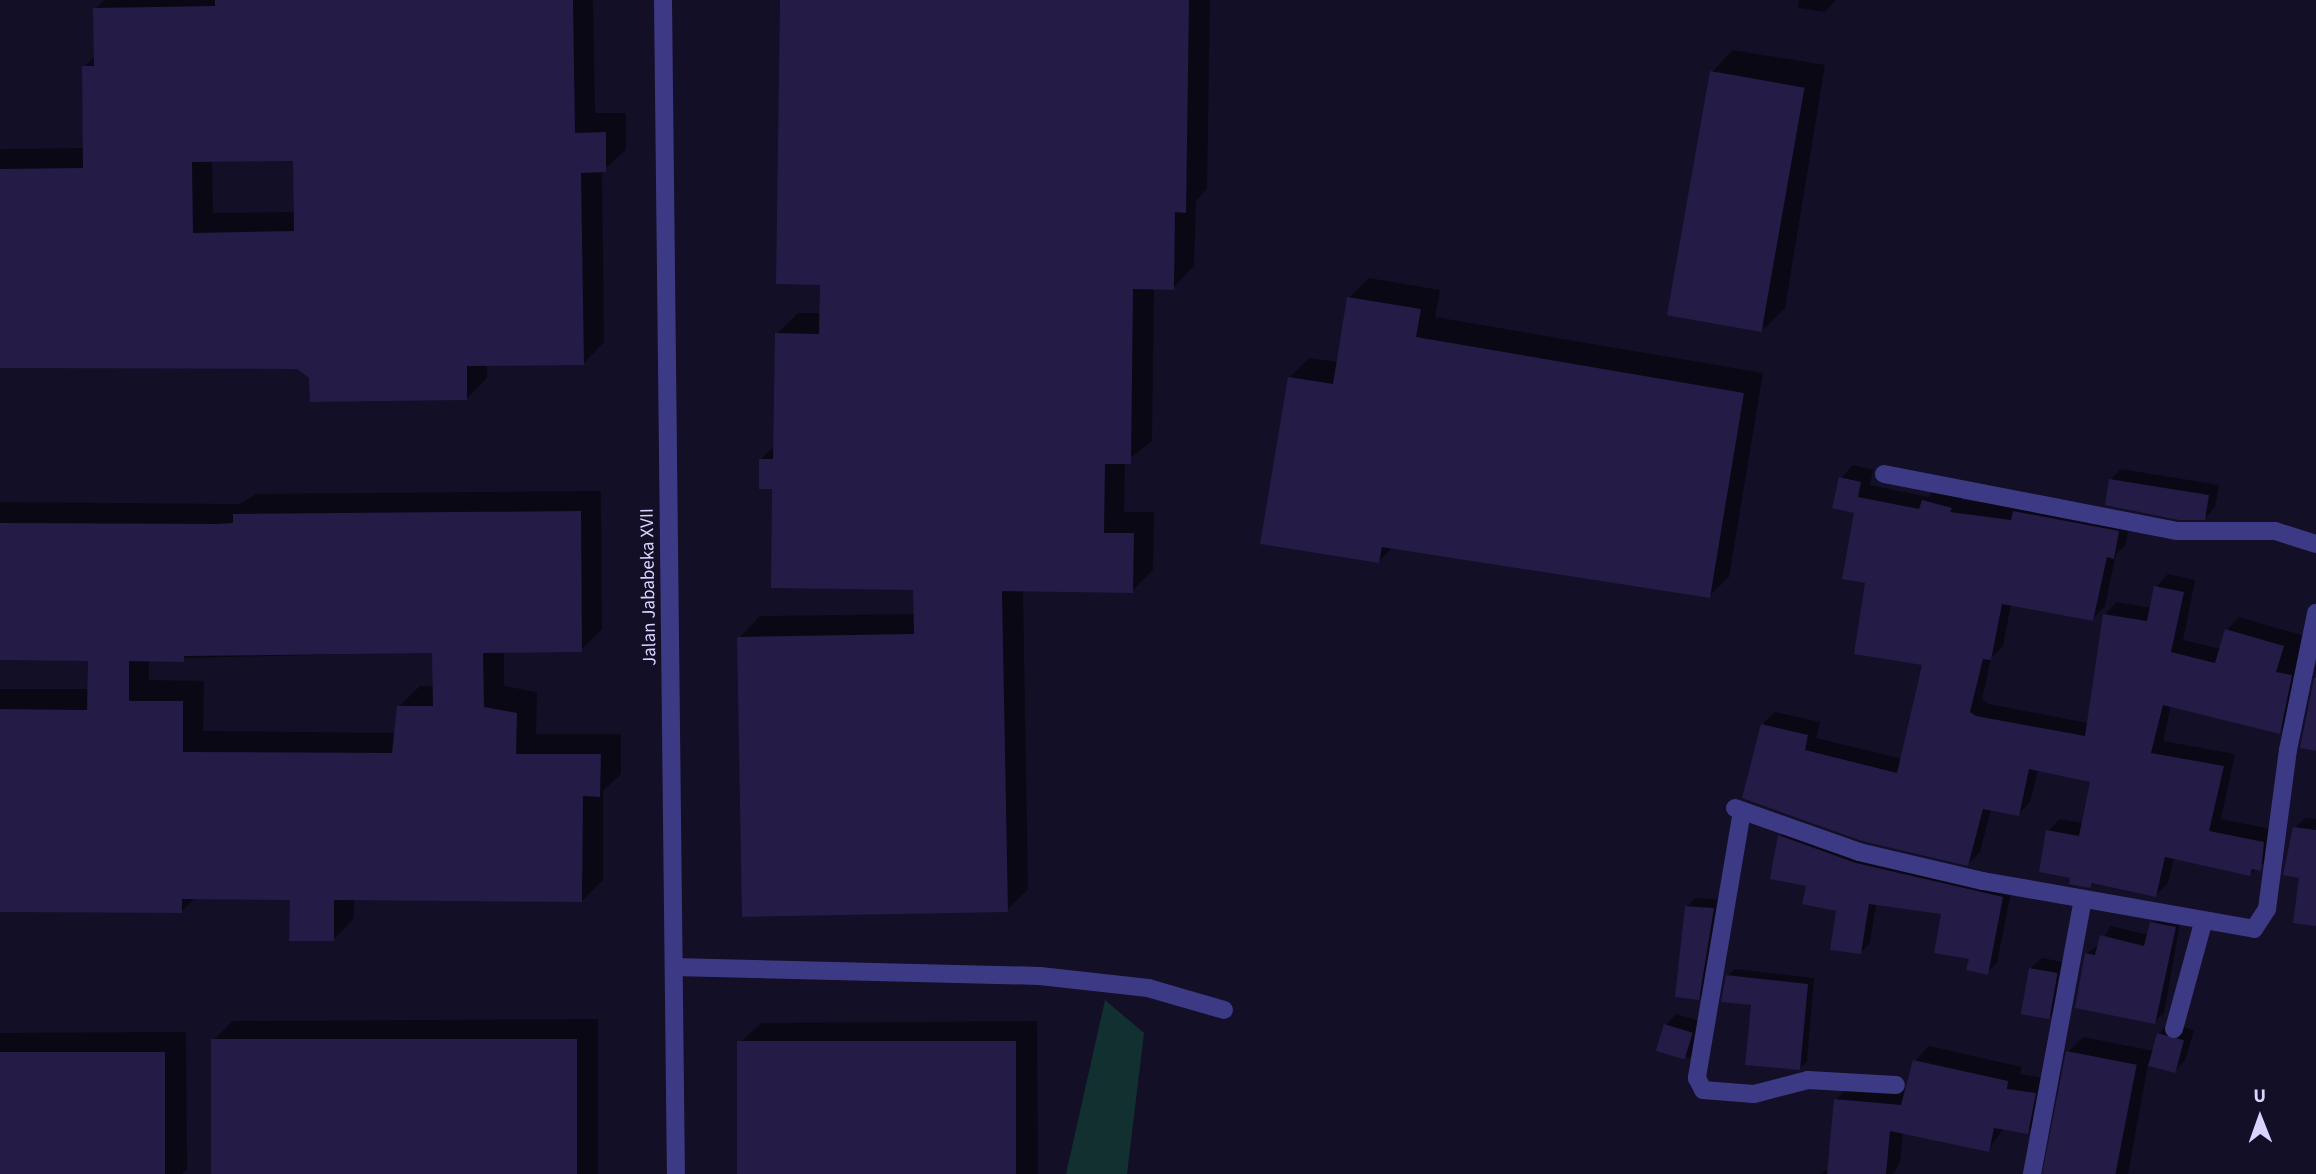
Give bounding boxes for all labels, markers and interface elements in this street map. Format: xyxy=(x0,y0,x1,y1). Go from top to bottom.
street label: Jalan Jababeka XVII xyxy=(636,508,662,666)
north arrow xyxy=(2225,1083,2295,1153)
text: U xyxy=(2253,1083,2266,1110)

